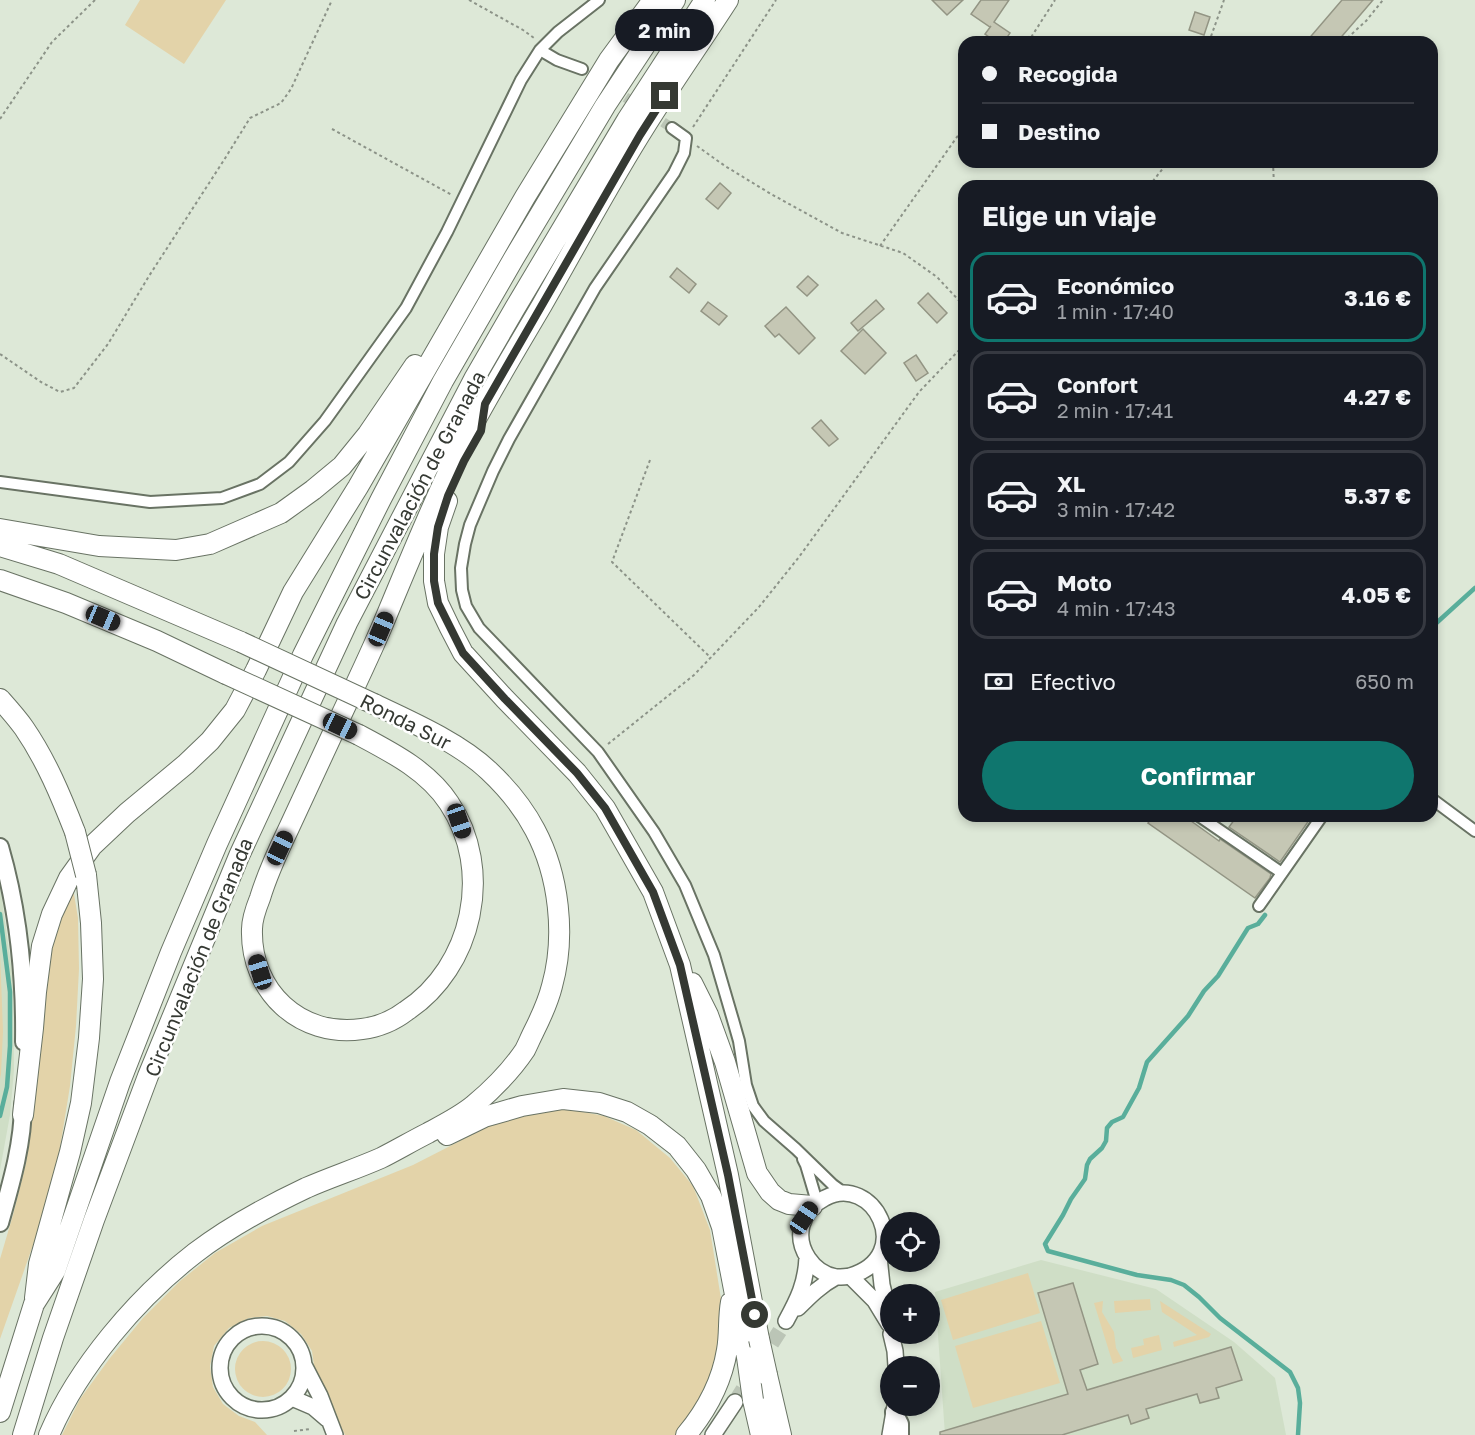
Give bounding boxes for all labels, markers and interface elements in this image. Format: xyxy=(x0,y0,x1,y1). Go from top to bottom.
callout: 2 min xyxy=(616,9,714,51)
text: 2 min xyxy=(638,18,691,42)
text: Recogida xyxy=(1018,60,1118,87)
route end xyxy=(651,82,678,109)
text: Destino xyxy=(1018,118,1100,145)
text: Elige un viaje xyxy=(982,200,1156,232)
icon: car xyxy=(985,270,1039,324)
text: Económico xyxy=(1057,272,1174,299)
text: 3.16 € xyxy=(1344,284,1411,311)
text: 1 min · 17:40 xyxy=(1057,299,1174,323)
street label: Circunvalación de Granada xyxy=(348,366,490,604)
icon: car xyxy=(985,369,1039,423)
text: Confort xyxy=(1057,371,1138,398)
text: 4.27 € xyxy=(1344,383,1411,410)
text: 2 min · 17:41 xyxy=(1057,398,1173,422)
icon: car xyxy=(985,468,1039,522)
text: XL xyxy=(1057,470,1085,497)
text: 5.37 € xyxy=(1344,482,1411,509)
text: 3 min · 17:42 xyxy=(1057,497,1175,521)
icon: car xyxy=(985,567,1039,621)
text: Moto xyxy=(1057,569,1112,596)
text: 4.05 € xyxy=(1341,581,1411,608)
text: 4 min · 17:43 xyxy=(1057,596,1176,620)
car xyxy=(83,603,123,633)
car xyxy=(366,609,396,649)
icon: cash xyxy=(982,665,1015,698)
text: Efectivo xyxy=(1030,668,1116,695)
text: 650 m xyxy=(1355,669,1414,693)
street label: Ronda Sur xyxy=(356,688,456,754)
car xyxy=(320,710,360,742)
button: Confirmar xyxy=(982,741,1414,810)
car xyxy=(445,801,473,841)
car xyxy=(264,828,296,868)
street label: Circunvalación de Granada xyxy=(139,834,257,1080)
car xyxy=(246,952,274,992)
car xyxy=(786,1198,822,1238)
map controls xyxy=(880,1212,940,1416)
button: locate xyxy=(880,1212,940,1272)
button: + xyxy=(880,1284,940,1344)
route start xyxy=(741,1301,768,1328)
button: − xyxy=(880,1356,940,1416)

